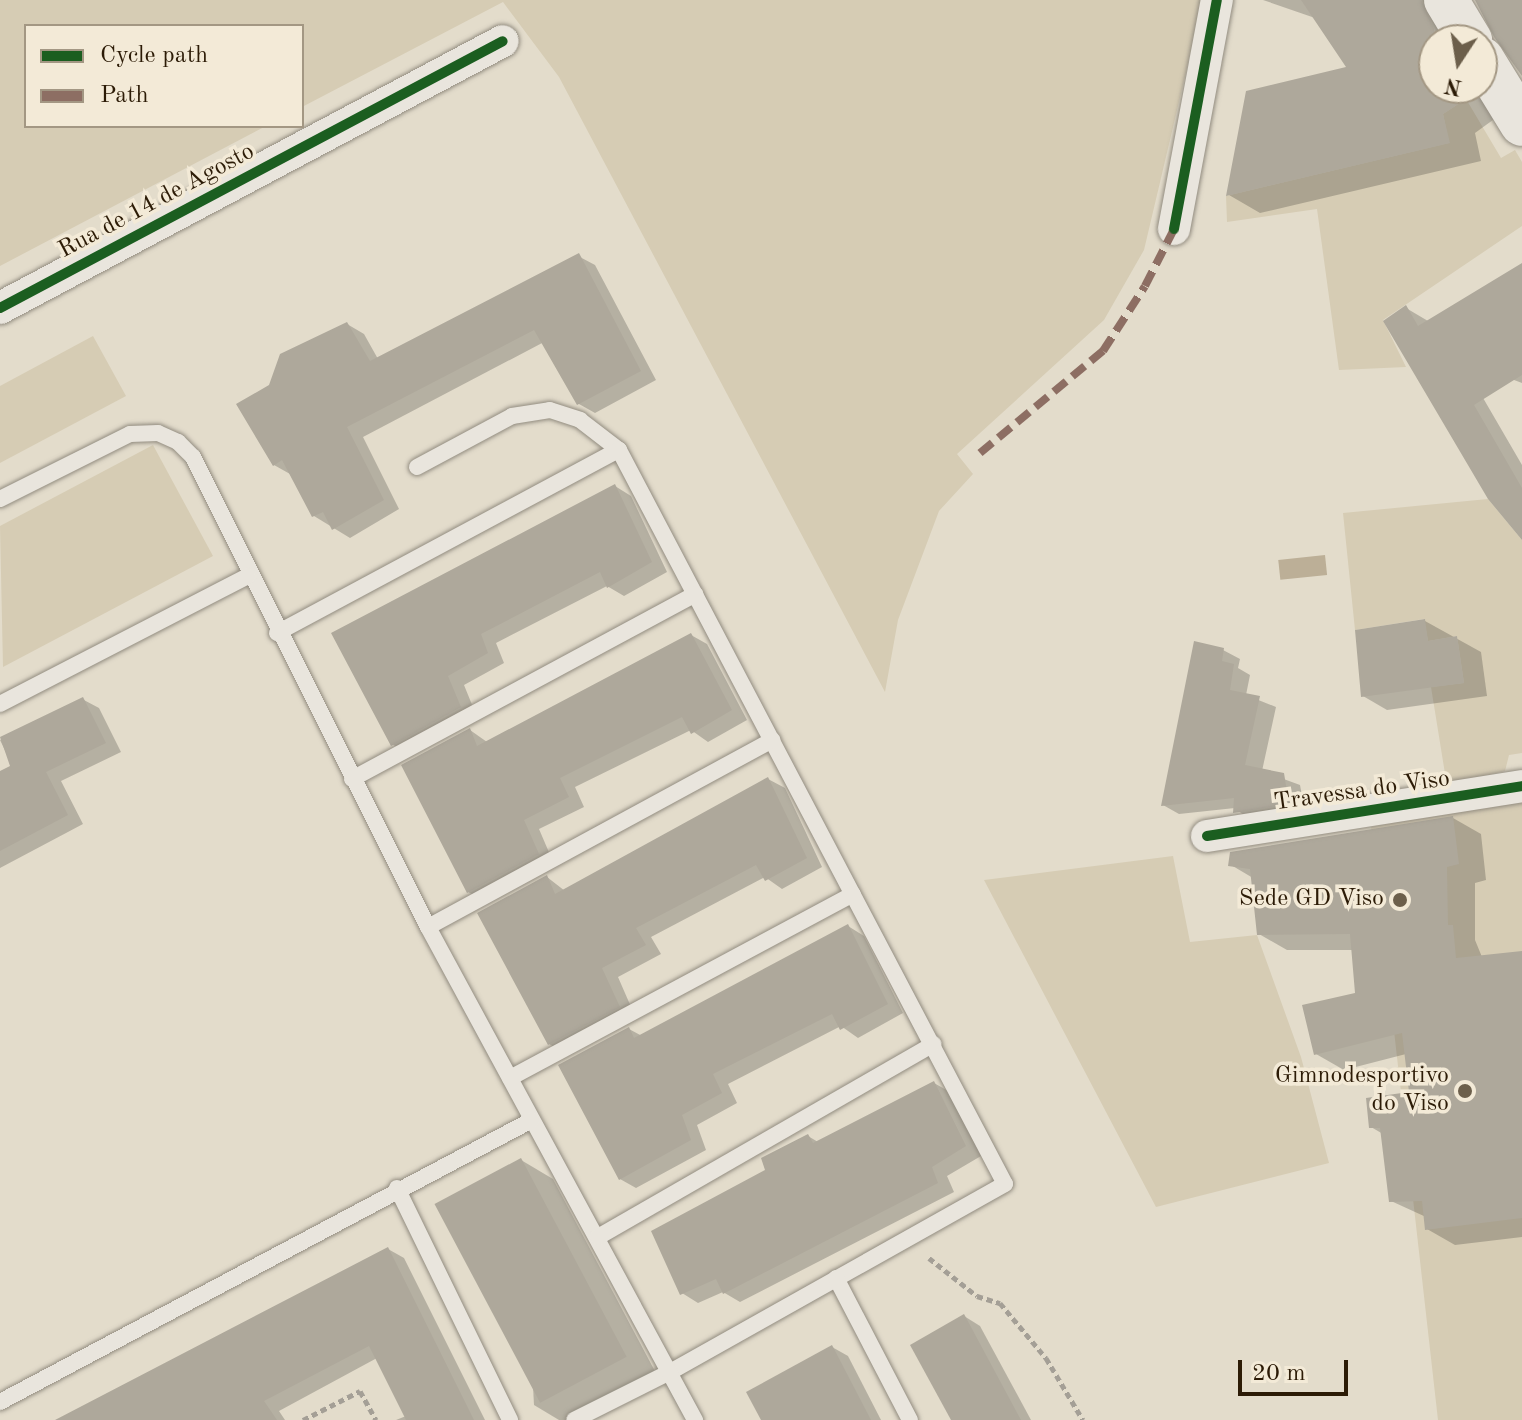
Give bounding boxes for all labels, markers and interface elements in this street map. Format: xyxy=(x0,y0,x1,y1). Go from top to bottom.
legend xyxy=(24,24,304,128)
north arrow xyxy=(1418,24,1498,104)
text: Cycle path xyxy=(100,44,208,68)
text: N xyxy=(1443,73,1464,98)
text: Path xyxy=(100,84,149,108)
street label: Rua de 14 de Agosto xyxy=(54,138,260,266)
street label: Travessa do Viso xyxy=(1272,765,1452,819)
place label: Sede GD Viso xyxy=(1239,886,1384,914)
marker: Sede GD Viso xyxy=(1391,891,1409,909)
place label: Gimnodesportivo do Viso xyxy=(1275,1063,1449,1119)
marker: Gimnodesportivo do Viso xyxy=(1456,1082,1474,1100)
scale bar xyxy=(1242,1344,1352,1394)
text: 20 m xyxy=(1252,1362,1306,1386)

